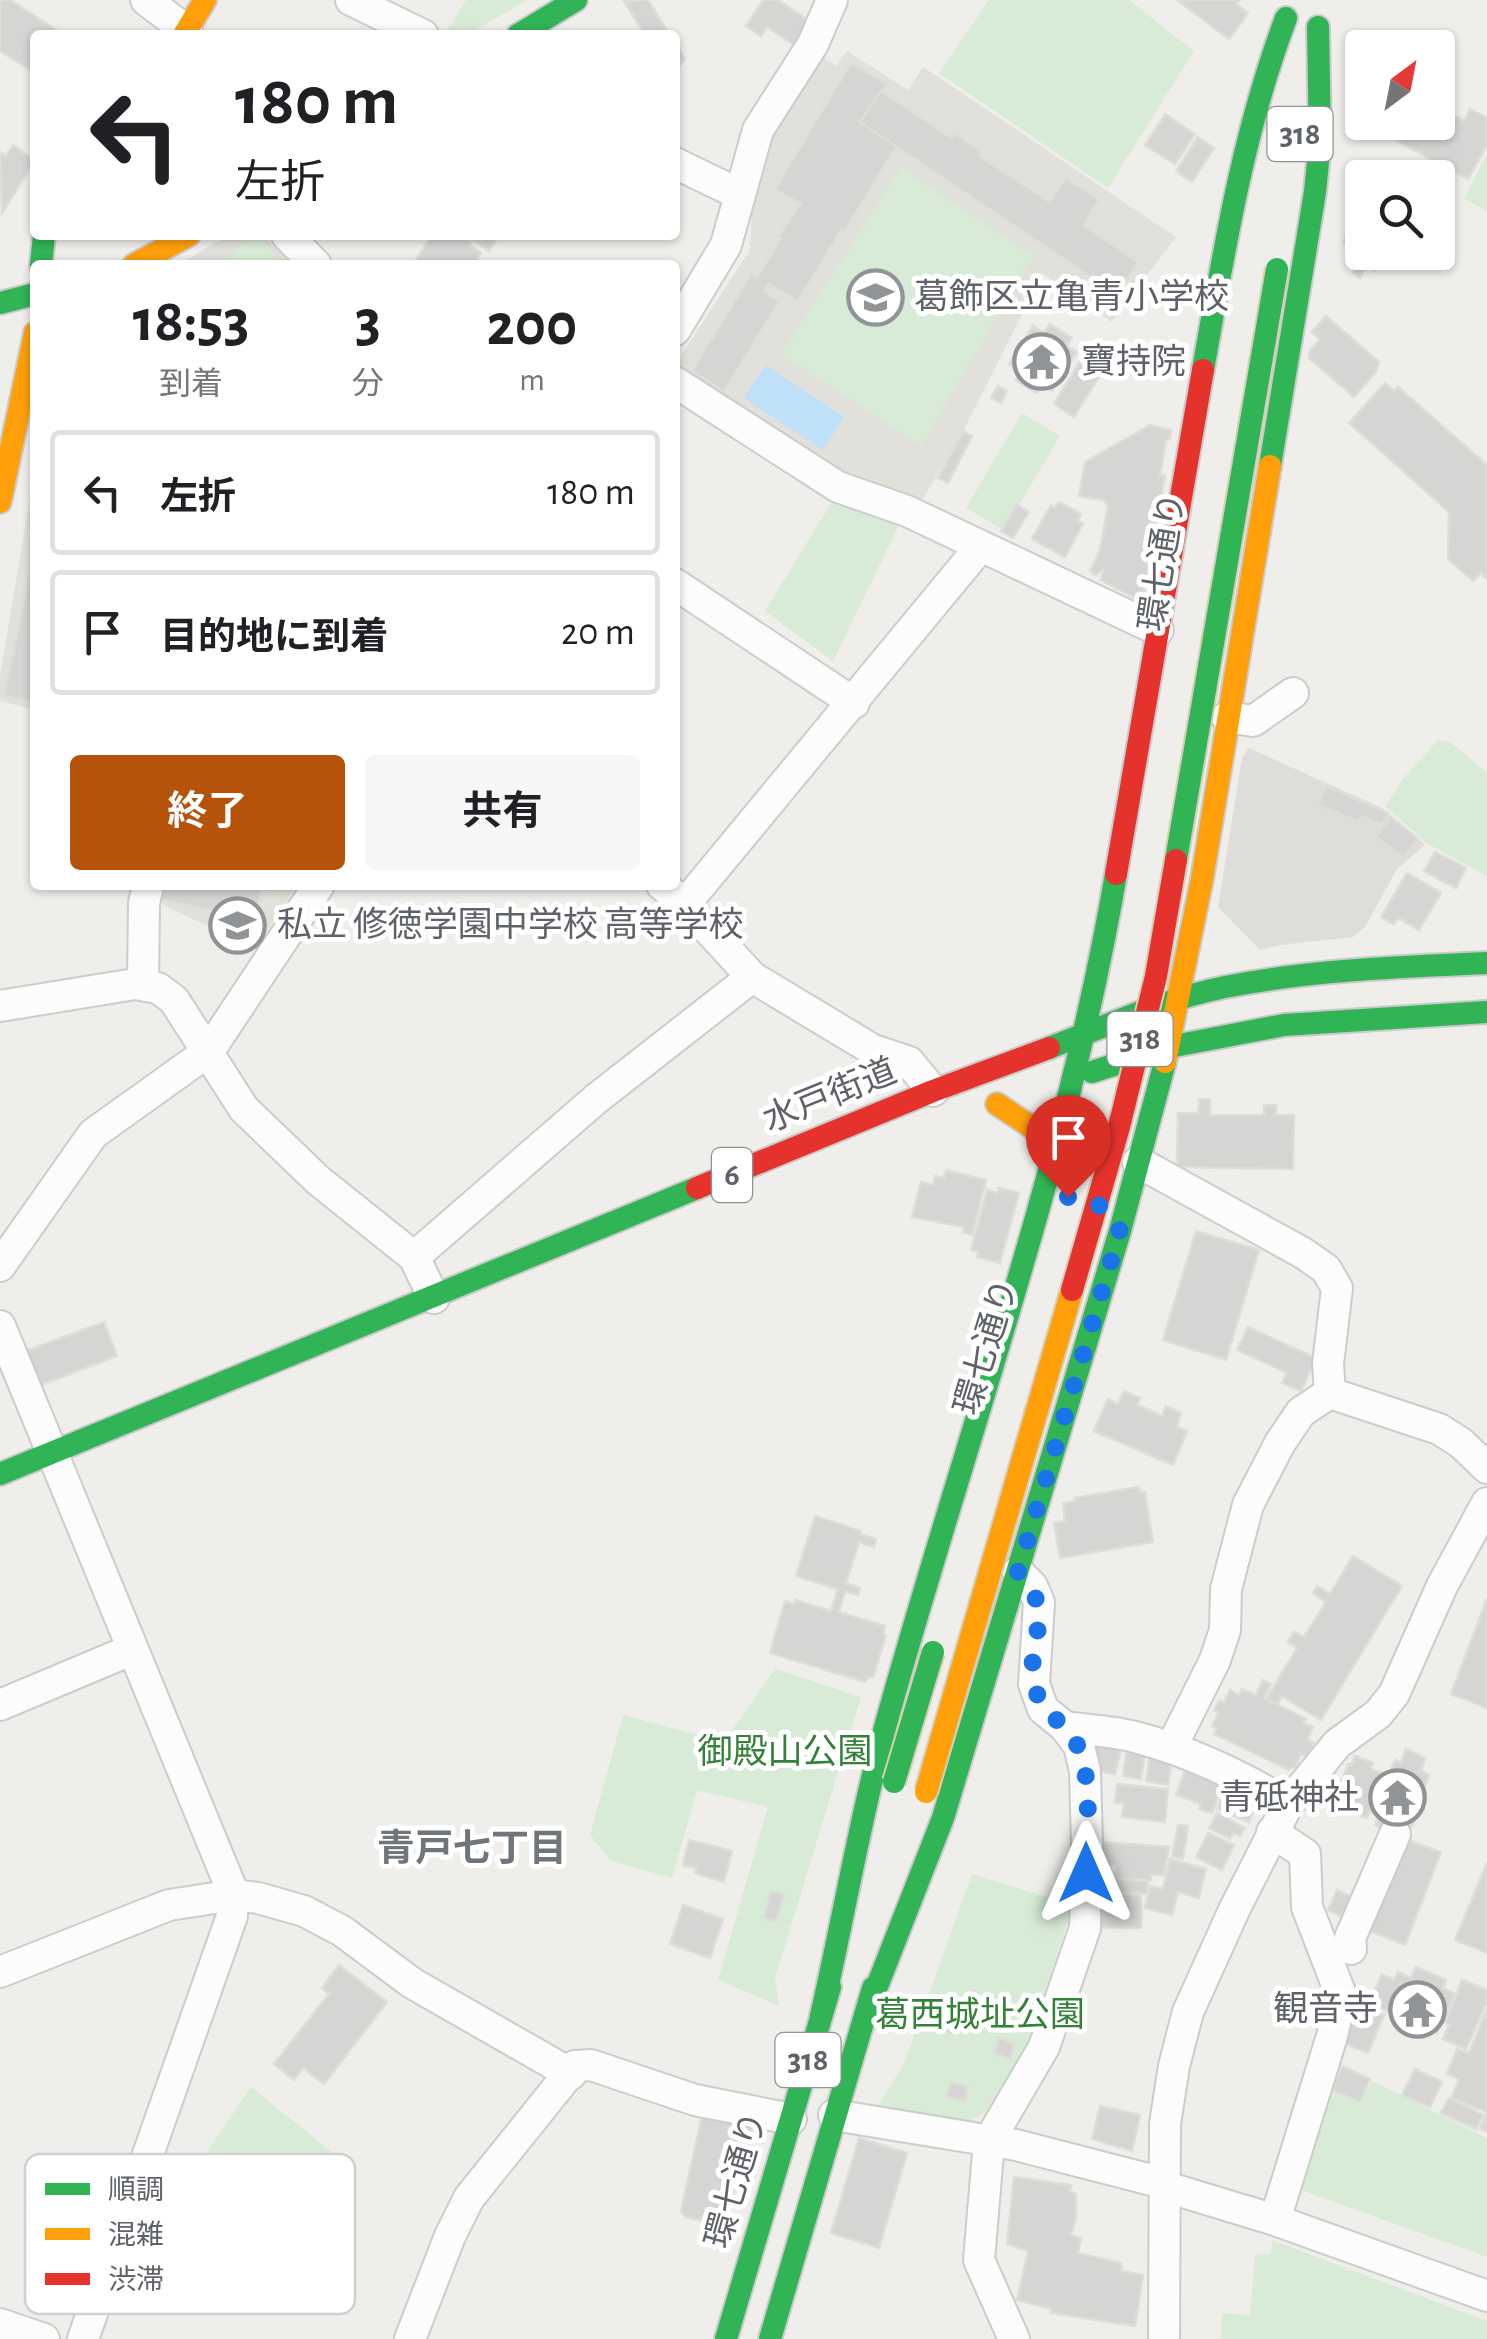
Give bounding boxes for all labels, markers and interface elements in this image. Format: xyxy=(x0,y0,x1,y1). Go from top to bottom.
north arrow xyxy=(1345,30,1455,140)
map controls xyxy=(1345,30,1455,270)
text: 180 m xyxy=(235,67,398,137)
icon: left xyxy=(70,70,200,200)
road number: 318 xyxy=(1268,107,1332,161)
button: search xyxy=(1345,160,1455,270)
text: 左折 xyxy=(235,161,325,206)
school or university icon: 葛飾区立亀青小学校 xyxy=(845,267,905,327)
place label: 葛飾区立亀青小学校 xyxy=(914,278,1229,315)
text: 18:53 xyxy=(133,292,249,352)
text: 3 xyxy=(355,292,381,352)
text: 200 xyxy=(487,296,577,356)
temple icon: 寶持院 xyxy=(1012,332,1072,392)
place label: 寶持院 xyxy=(1081,343,1186,380)
text: m xyxy=(519,364,545,396)
text: 到着 xyxy=(159,368,223,400)
text: 分 xyxy=(352,368,384,400)
icon: left xyxy=(75,465,130,520)
text: 180 m xyxy=(547,474,635,512)
text: 左折 xyxy=(160,479,236,517)
street label: 環七通り xyxy=(1134,490,1191,634)
icon: arrive xyxy=(75,605,130,660)
text: 20 m xyxy=(561,614,635,652)
text: 目的地に到着 xyxy=(160,619,388,657)
button: 終了 xyxy=(70,755,345,870)
button: 共有 xyxy=(365,755,640,870)
school or university icon: 私立 修徳学園中学校 高等学校 xyxy=(208,895,268,955)
place label: 私立 修徳学園中学校 高等学校 xyxy=(277,906,744,943)
road number: 318 xyxy=(1108,1012,1172,1066)
street label: 水戸街道 xyxy=(758,1052,901,1138)
pin xyxy=(1026,1095,1111,1198)
icon: arrive xyxy=(1041,1110,1096,1165)
road number: 6 xyxy=(712,1148,752,1202)
street label: 環七通り xyxy=(949,1275,1024,1419)
park label: 御殿山公園 xyxy=(697,1733,873,1770)
temple icon: 青砥神社 xyxy=(1368,1768,1428,1828)
place label: 青砥神社 xyxy=(1219,1779,1359,1816)
position arrow xyxy=(1034,1821,1138,1925)
district label: 青戸七丁目 xyxy=(377,1828,567,1869)
temple icon: 観音寺 xyxy=(1387,1979,1447,2039)
place label: 観音寺 xyxy=(1273,1990,1378,2027)
park label: 葛西城址公園 xyxy=(875,1996,1085,2033)
road number: 318 xyxy=(776,2033,840,2087)
street label: 環七通り xyxy=(700,2108,773,2252)
legend xyxy=(25,2154,355,2314)
text: 順調 xyxy=(108,2176,164,2205)
text: 混雑 xyxy=(108,2220,164,2250)
text: 渋滞 xyxy=(108,2265,164,2295)

